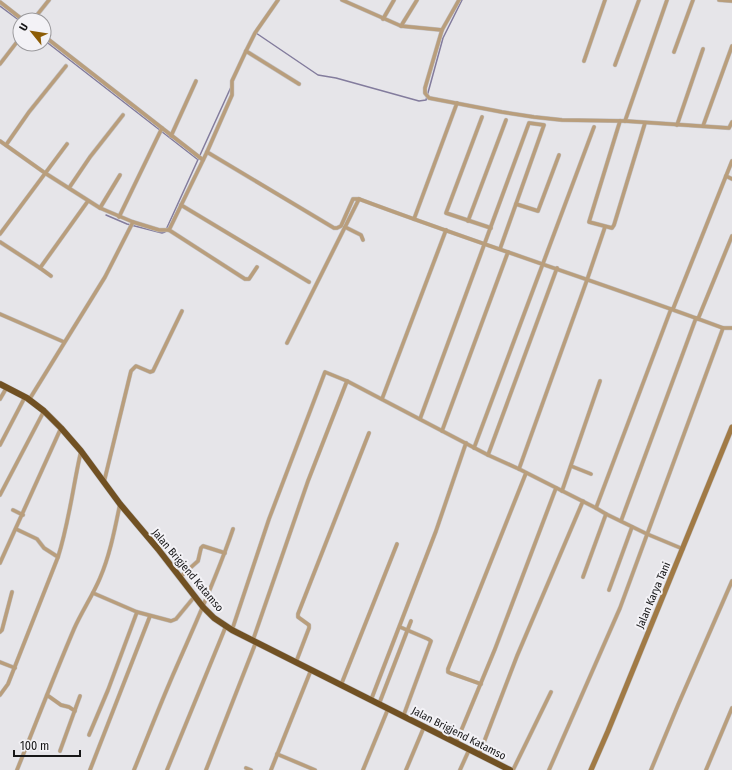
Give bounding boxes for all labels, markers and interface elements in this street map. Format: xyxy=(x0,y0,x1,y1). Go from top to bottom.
north arrow xyxy=(12,12,52,52)
text: U xyxy=(17,21,31,33)
street label: Jalan Brigjend Katamso xyxy=(149,526,226,615)
street label: Jalan Karya Tani xyxy=(634,560,673,630)
street label: Jalan Brigjend Katamso xyxy=(409,704,508,763)
scale bar xyxy=(14,732,80,758)
text: 100 m xyxy=(20,739,49,753)

